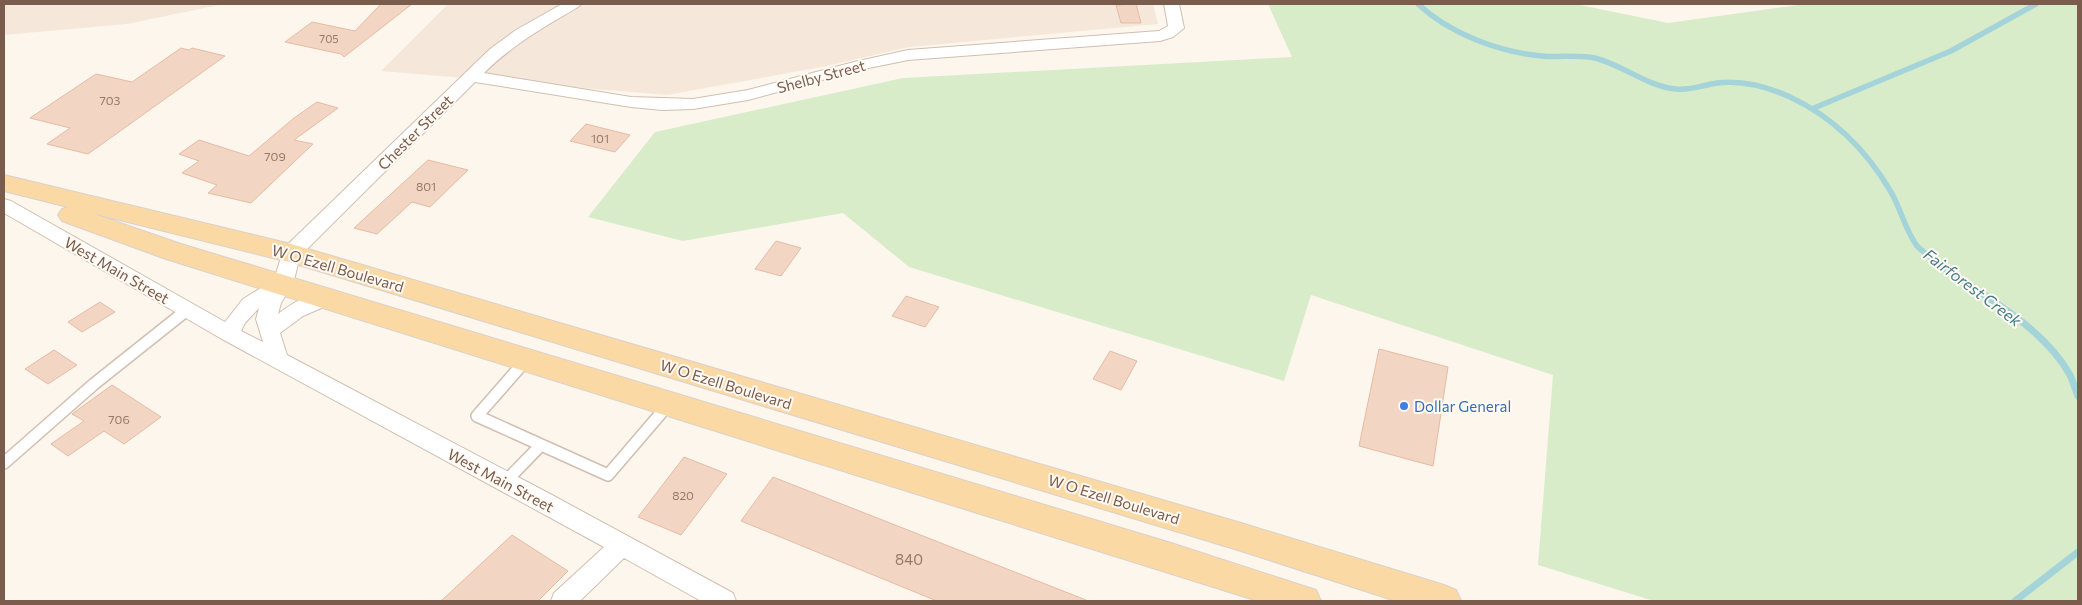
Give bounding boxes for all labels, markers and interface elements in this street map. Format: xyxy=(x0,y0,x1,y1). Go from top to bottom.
house number: 705 xyxy=(319,32,339,45)
street label: Shelby Street xyxy=(775,56,867,96)
street label: Chester Street xyxy=(374,91,456,173)
house number: 703 xyxy=(100,93,121,107)
house number: 101 xyxy=(591,131,609,145)
house number: 709 xyxy=(264,149,286,163)
house number: 801 xyxy=(416,179,436,193)
street label: West Main Street xyxy=(62,233,172,307)
street label: W O Ezell Boulevard xyxy=(270,241,406,295)
water label: Fairforest Creek xyxy=(1920,244,2026,330)
street label: W O Ezell Boulevard xyxy=(658,355,794,413)
place label: Dollar General xyxy=(1414,397,1511,415)
marker: Dollar General xyxy=(1398,400,1410,412)
house number: 706 xyxy=(108,412,130,426)
street label: West Main Street xyxy=(445,444,557,516)
street label: W O Ezell Boulevard xyxy=(1046,470,1182,528)
house number: 820 xyxy=(672,488,694,502)
house number: 840 xyxy=(895,550,923,568)

